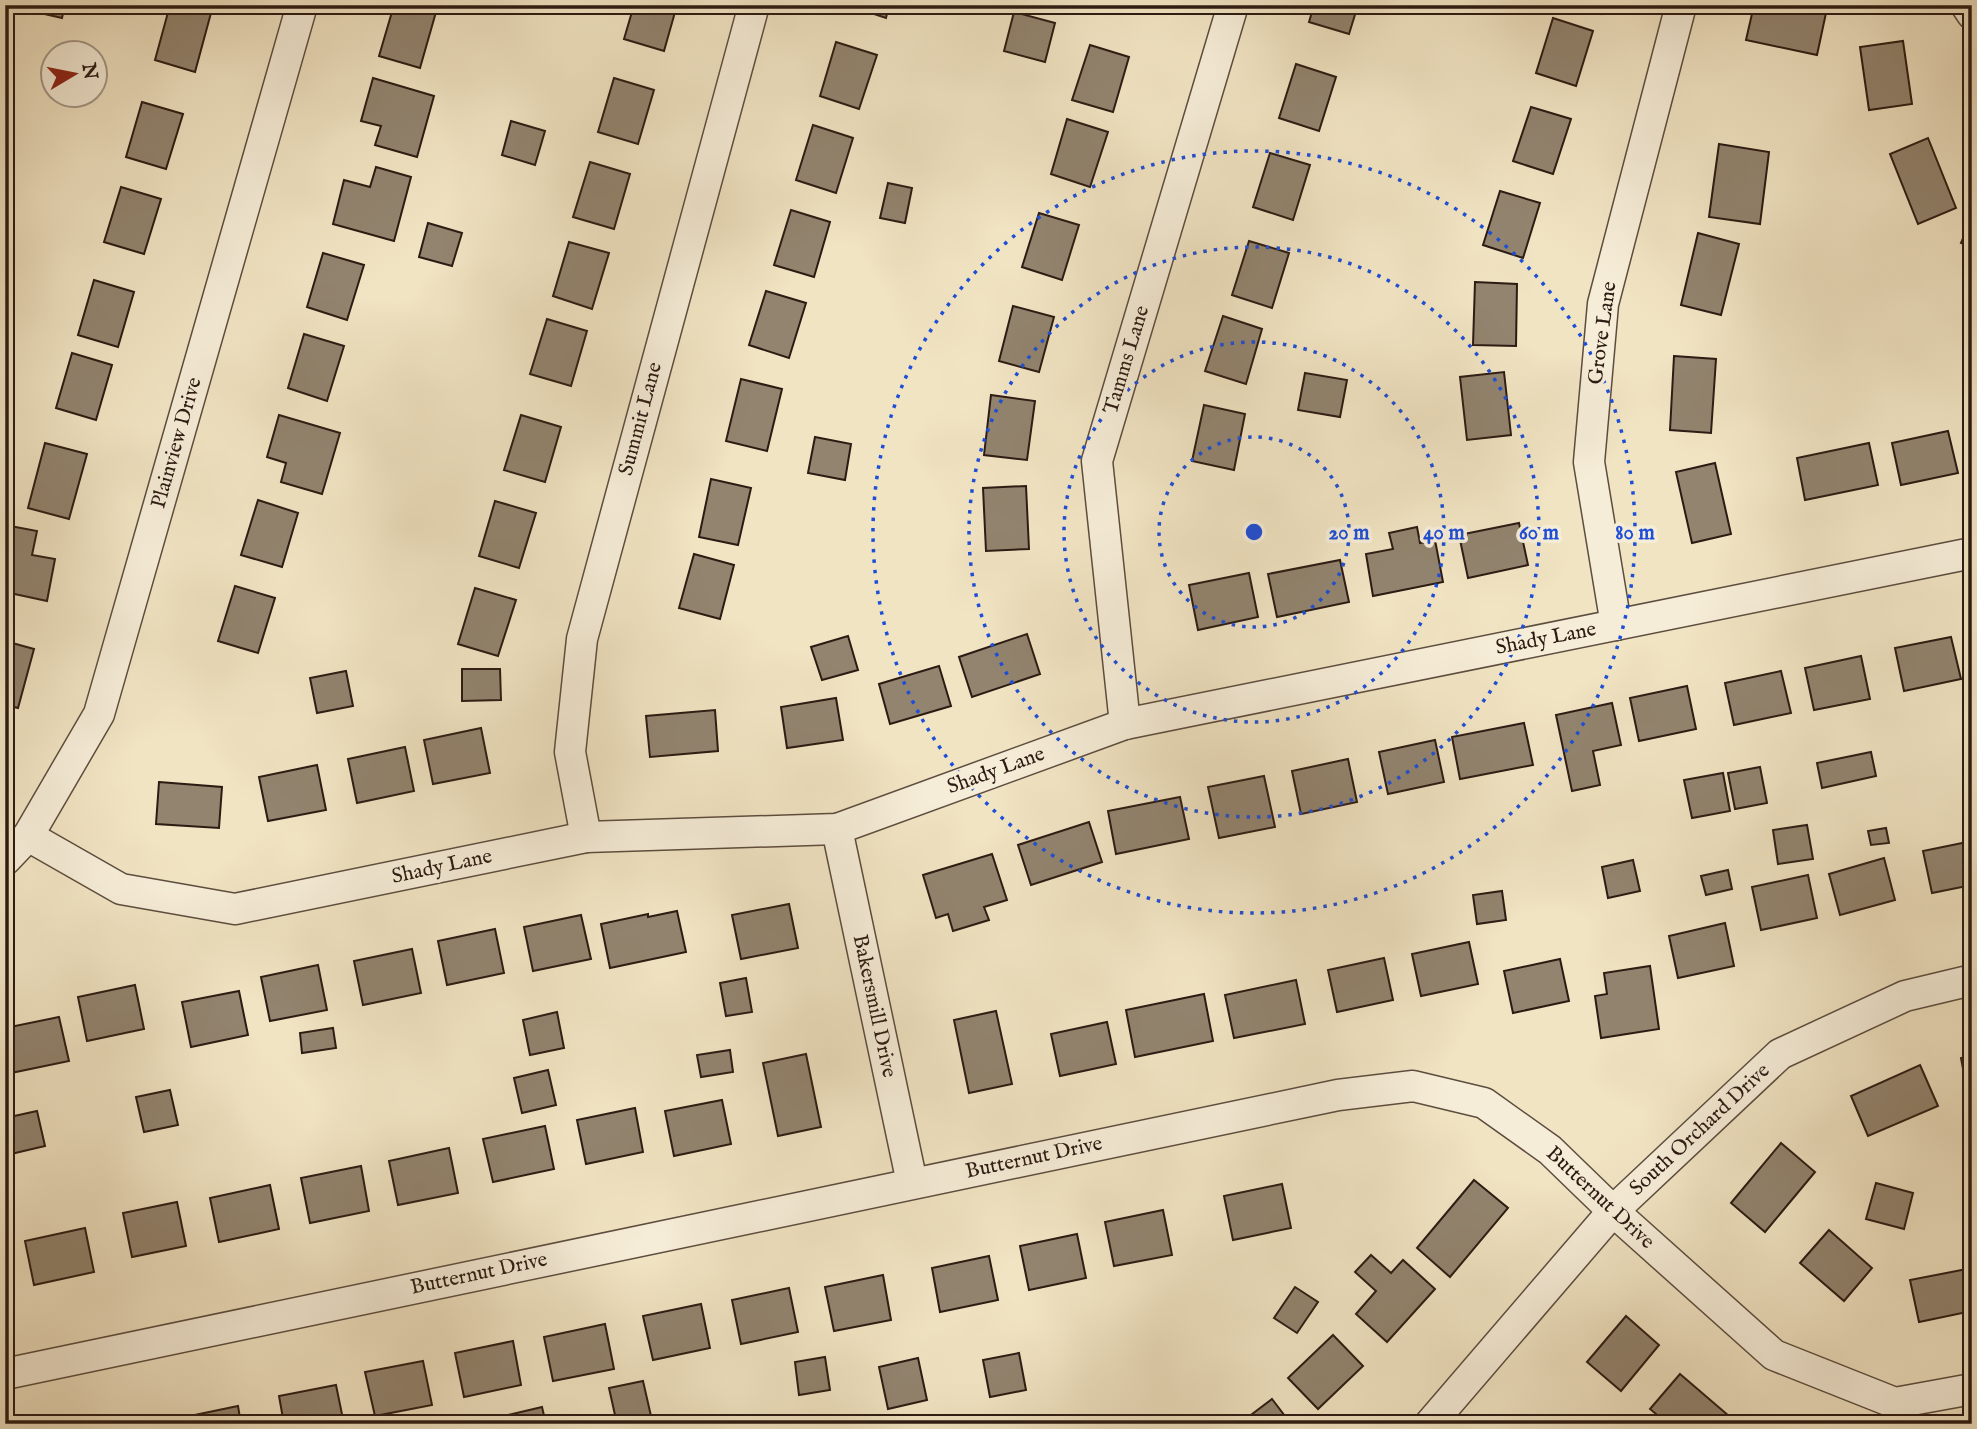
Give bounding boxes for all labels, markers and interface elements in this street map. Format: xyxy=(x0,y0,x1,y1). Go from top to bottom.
north arrow xyxy=(38,38,108,108)
text: N xyxy=(75,60,102,82)
street label: Grove Lane xyxy=(1582,279,1624,386)
street label: Tamms Lane xyxy=(1098,302,1156,418)
street label: Summit Lane xyxy=(613,359,669,479)
street label: Plainview Drive xyxy=(145,374,209,512)
centre of rings xyxy=(1242,520,1266,544)
text: 20 m xyxy=(1329,520,1370,547)
text: 40 m xyxy=(1423,520,1465,547)
text: 60 m xyxy=(1519,520,1560,547)
text: 80 m xyxy=(1615,520,1655,547)
street label: Shady Lane xyxy=(1493,616,1599,662)
street label: Shady Lane xyxy=(944,741,1049,801)
street label: Shady Lane xyxy=(389,843,495,891)
street label: Bakersmill Drive xyxy=(846,932,902,1080)
street label: South Orchard Drive xyxy=(1624,1058,1776,1202)
street label: Butternut Drive xyxy=(963,1130,1105,1186)
street label: Butternut Drive xyxy=(1540,1141,1660,1256)
street label: Butternut Drive xyxy=(408,1246,550,1302)

